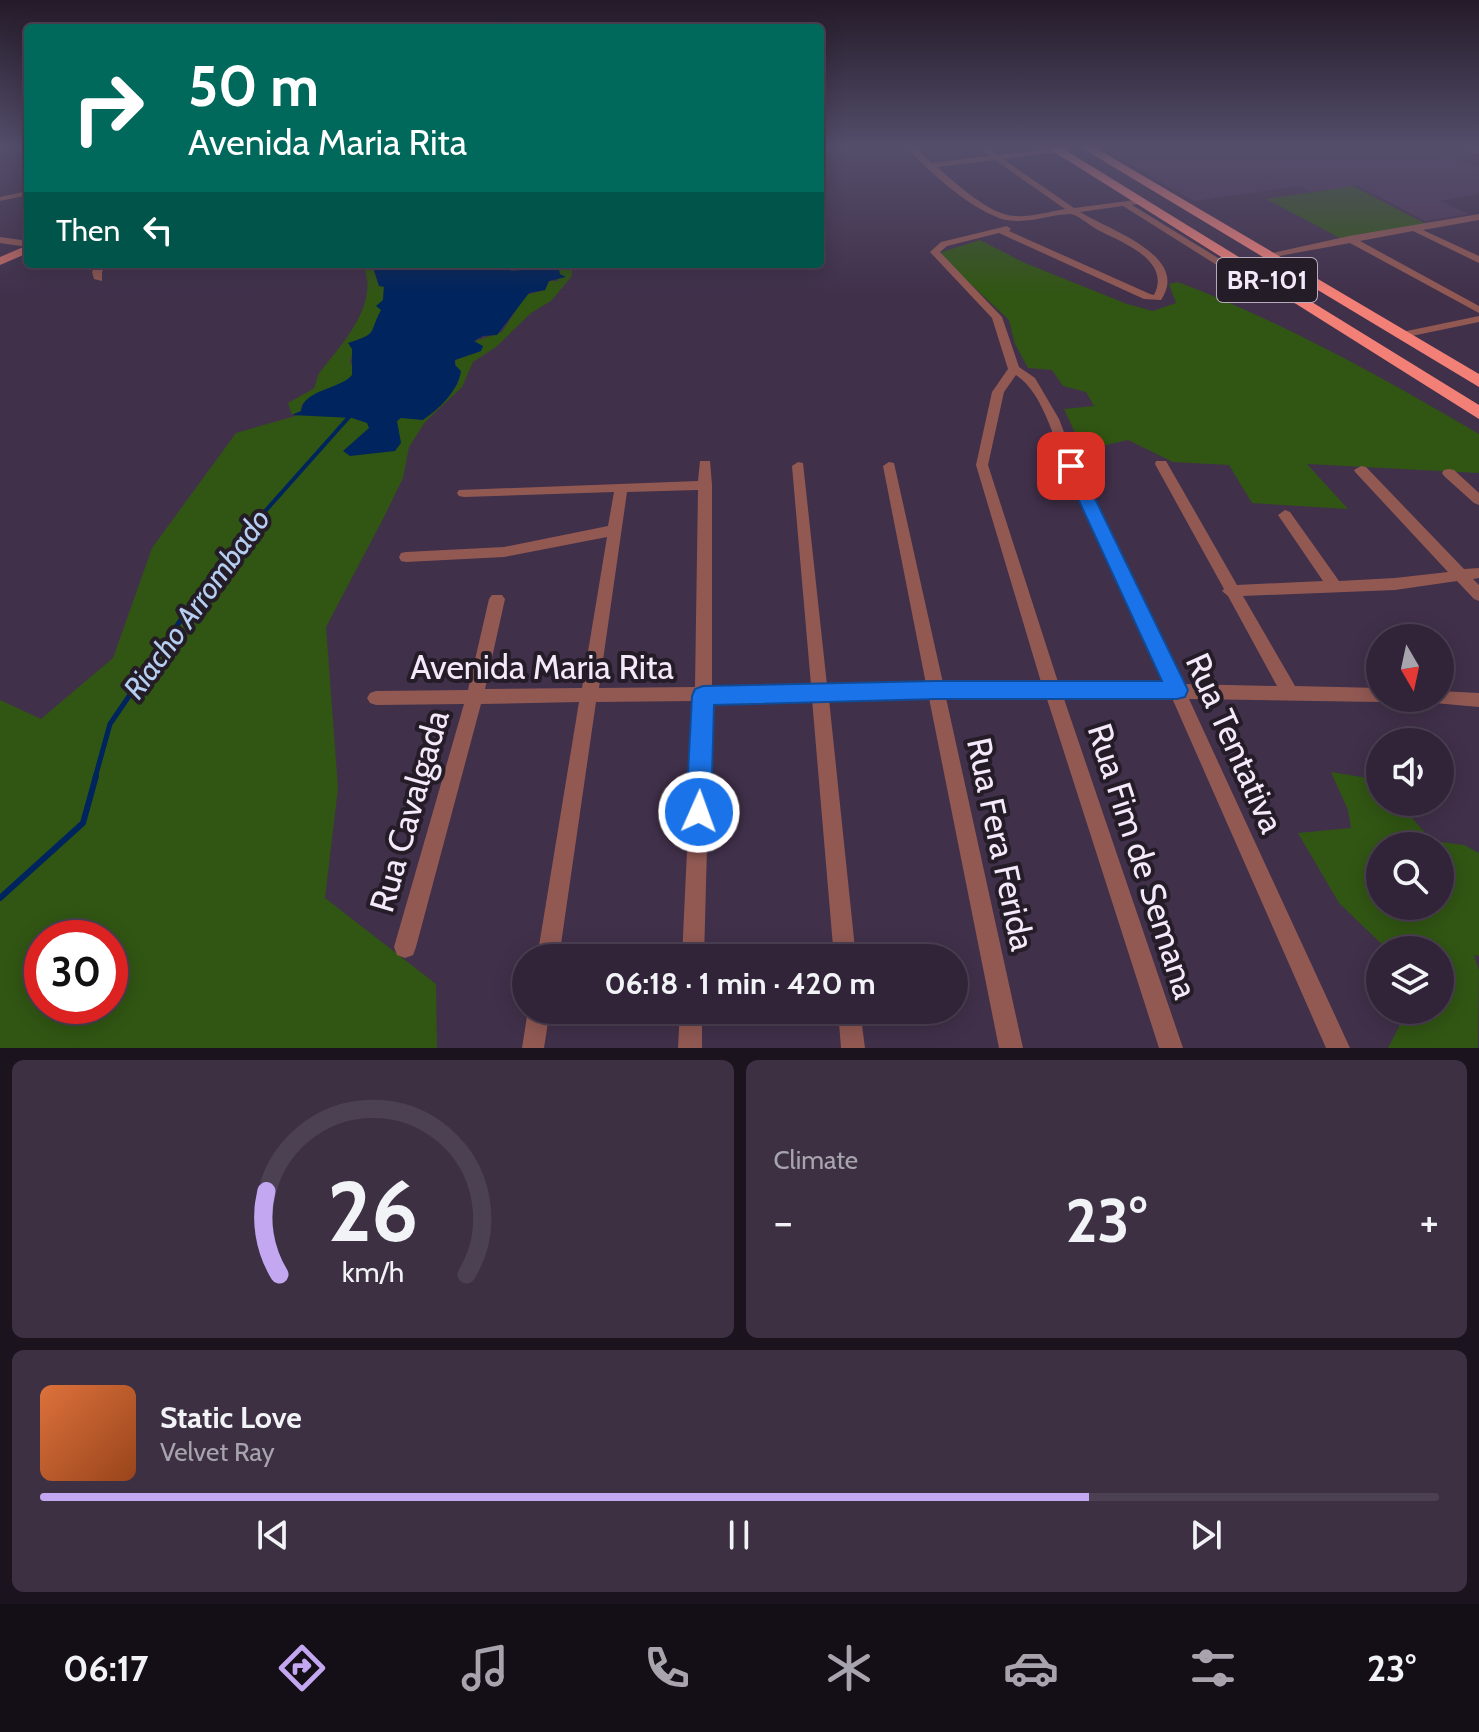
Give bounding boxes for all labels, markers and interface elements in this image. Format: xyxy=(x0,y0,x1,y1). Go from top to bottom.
text: 50 m xyxy=(188,52,319,120)
icon: right xyxy=(56,56,160,160)
text: Avenida Maria Rita xyxy=(188,120,467,164)
icon: left xyxy=(136,208,180,252)
text: Then xyxy=(56,212,120,249)
road number: BR-101 xyxy=(1217,258,1317,302)
pin xyxy=(1037,432,1105,500)
icon: arrive xyxy=(1049,444,1093,488)
water label: Riacho Arrombado xyxy=(115,502,278,706)
north arrow xyxy=(1366,624,1454,712)
map controls xyxy=(1366,624,1454,1024)
street label: Avenida Maria Rita xyxy=(410,646,674,688)
street label: Rua Tentativa xyxy=(1177,647,1294,840)
street label: Rua Cavalgada xyxy=(360,705,458,917)
street label: Rua Fim de Semana xyxy=(1079,718,1207,1004)
button: sound xyxy=(1366,728,1454,816)
street label: Rua Fera Ferida xyxy=(958,734,1044,955)
position arrow xyxy=(657,770,741,854)
button: search xyxy=(1366,832,1454,920)
speed limit sign: 30 xyxy=(24,920,128,1024)
button: layers xyxy=(1366,936,1454,1024)
text: 06:18 · 1 min · 420 m xyxy=(605,965,875,1002)
text: Climate xyxy=(774,1144,858,1176)
text: 26 xyxy=(327,1161,418,1262)
text: 23° xyxy=(1066,1184,1147,1257)
text: − xyxy=(774,1195,793,1248)
text: + xyxy=(1420,1195,1439,1248)
text: km/h xyxy=(341,1254,404,1289)
text: Static Love xyxy=(160,1399,302,1436)
text: Velvet Ray xyxy=(160,1436,275,1468)
icon: previous xyxy=(251,1513,295,1557)
icon: pause xyxy=(717,1513,761,1557)
icon: next xyxy=(1184,1513,1228,1557)
icon: directions xyxy=(274,1640,330,1696)
icon: music xyxy=(457,1640,513,1696)
icon: phone xyxy=(639,1640,695,1696)
icon: climate xyxy=(821,1640,877,1696)
icon: car xyxy=(1003,1640,1059,1696)
icon: filters xyxy=(1185,1640,1241,1696)
text: 06:17 xyxy=(63,1646,148,1690)
text: 23° xyxy=(1367,1646,1416,1690)

